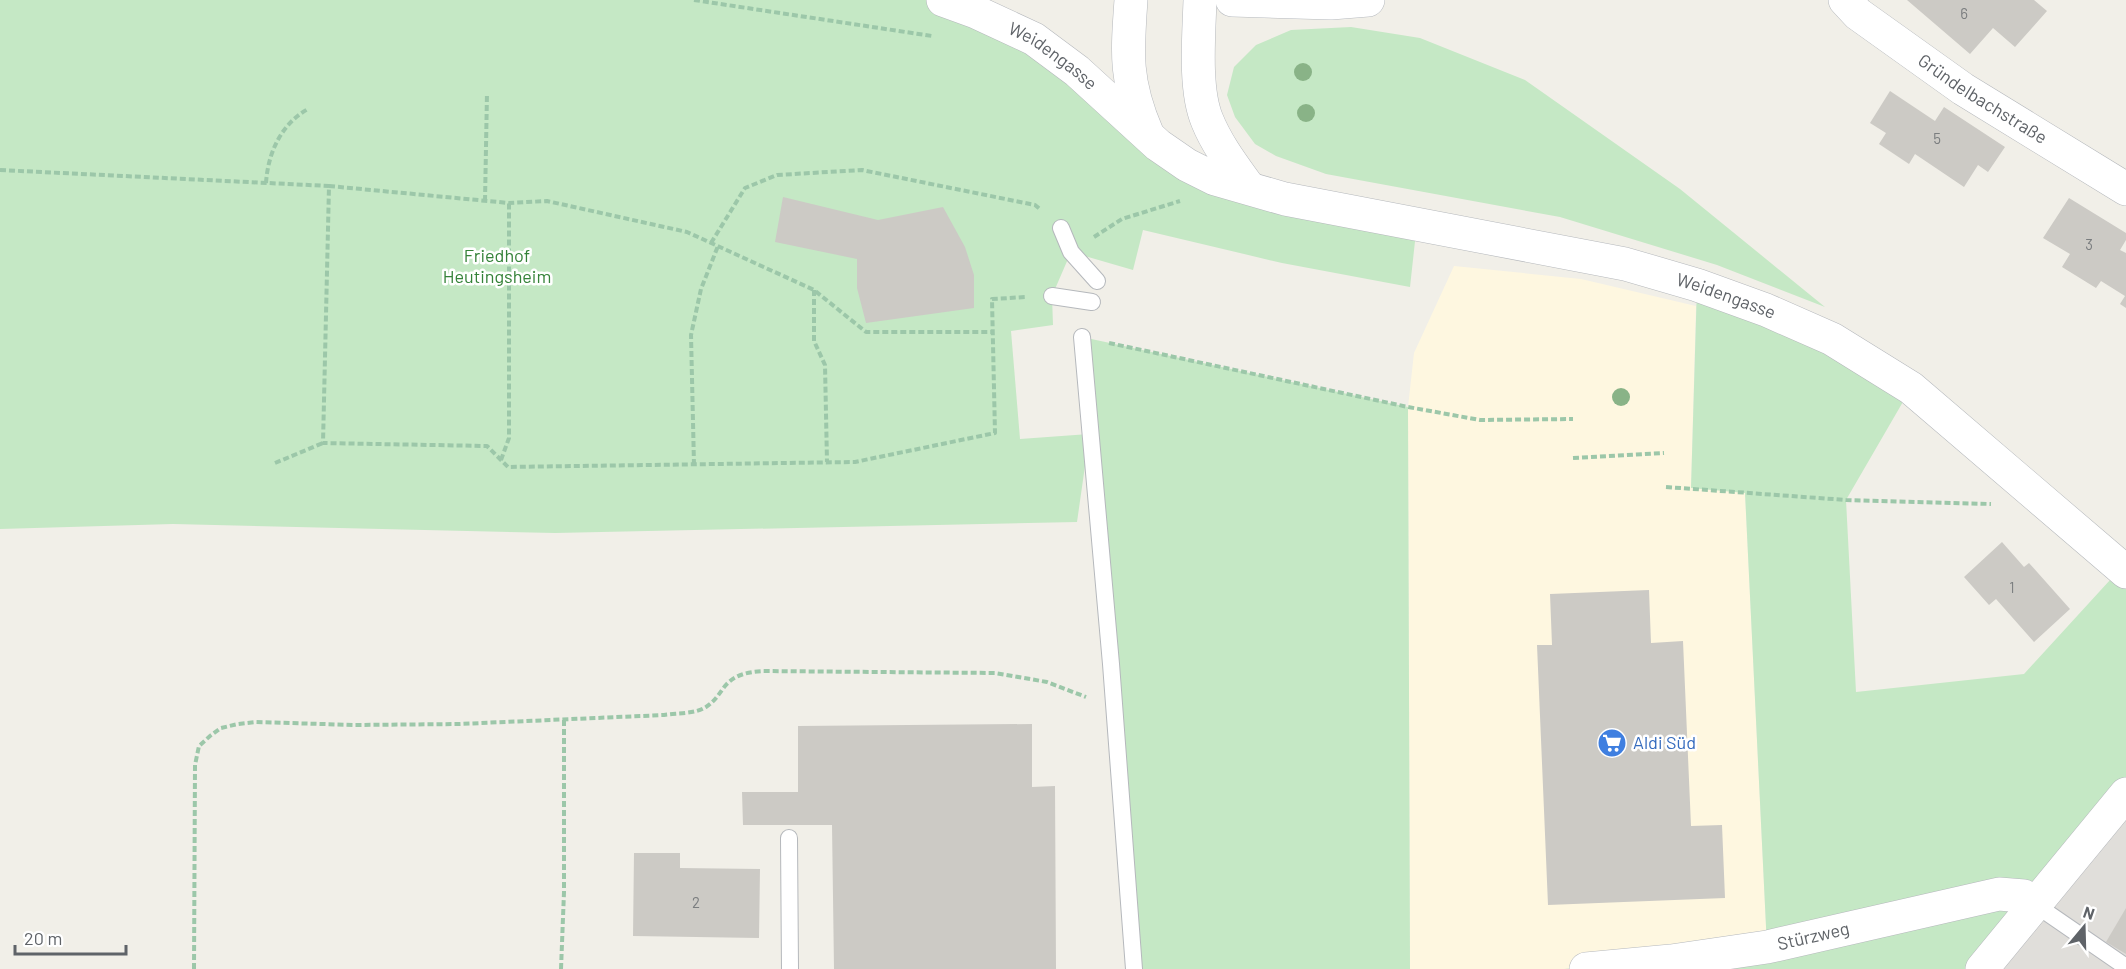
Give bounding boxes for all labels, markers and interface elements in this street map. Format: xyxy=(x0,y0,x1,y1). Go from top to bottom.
house number: 6 xyxy=(1960,4,1968,22)
street label: Weidengasse xyxy=(1005,17,1102,94)
street label: Gründelbachstraße xyxy=(1914,49,2051,148)
house number: 5 xyxy=(1933,129,1941,147)
house number: 3 xyxy=(2085,235,2093,253)
park label: Friedhof Heutingsheim xyxy=(443,244,551,287)
street label: Weidengasse xyxy=(1674,268,1780,323)
house number: 1 xyxy=(2009,578,2015,596)
supermarket icon: Aldi Süd xyxy=(1596,727,1628,759)
place label: Aldi Süd xyxy=(1633,731,1696,753)
house number: 2 xyxy=(692,893,700,911)
north arrow xyxy=(2054,897,2114,957)
text: N xyxy=(2081,902,2097,923)
street label: Stürzweg xyxy=(1775,917,1851,954)
scale bar xyxy=(15,918,126,956)
text: 20 m xyxy=(24,927,62,949)

